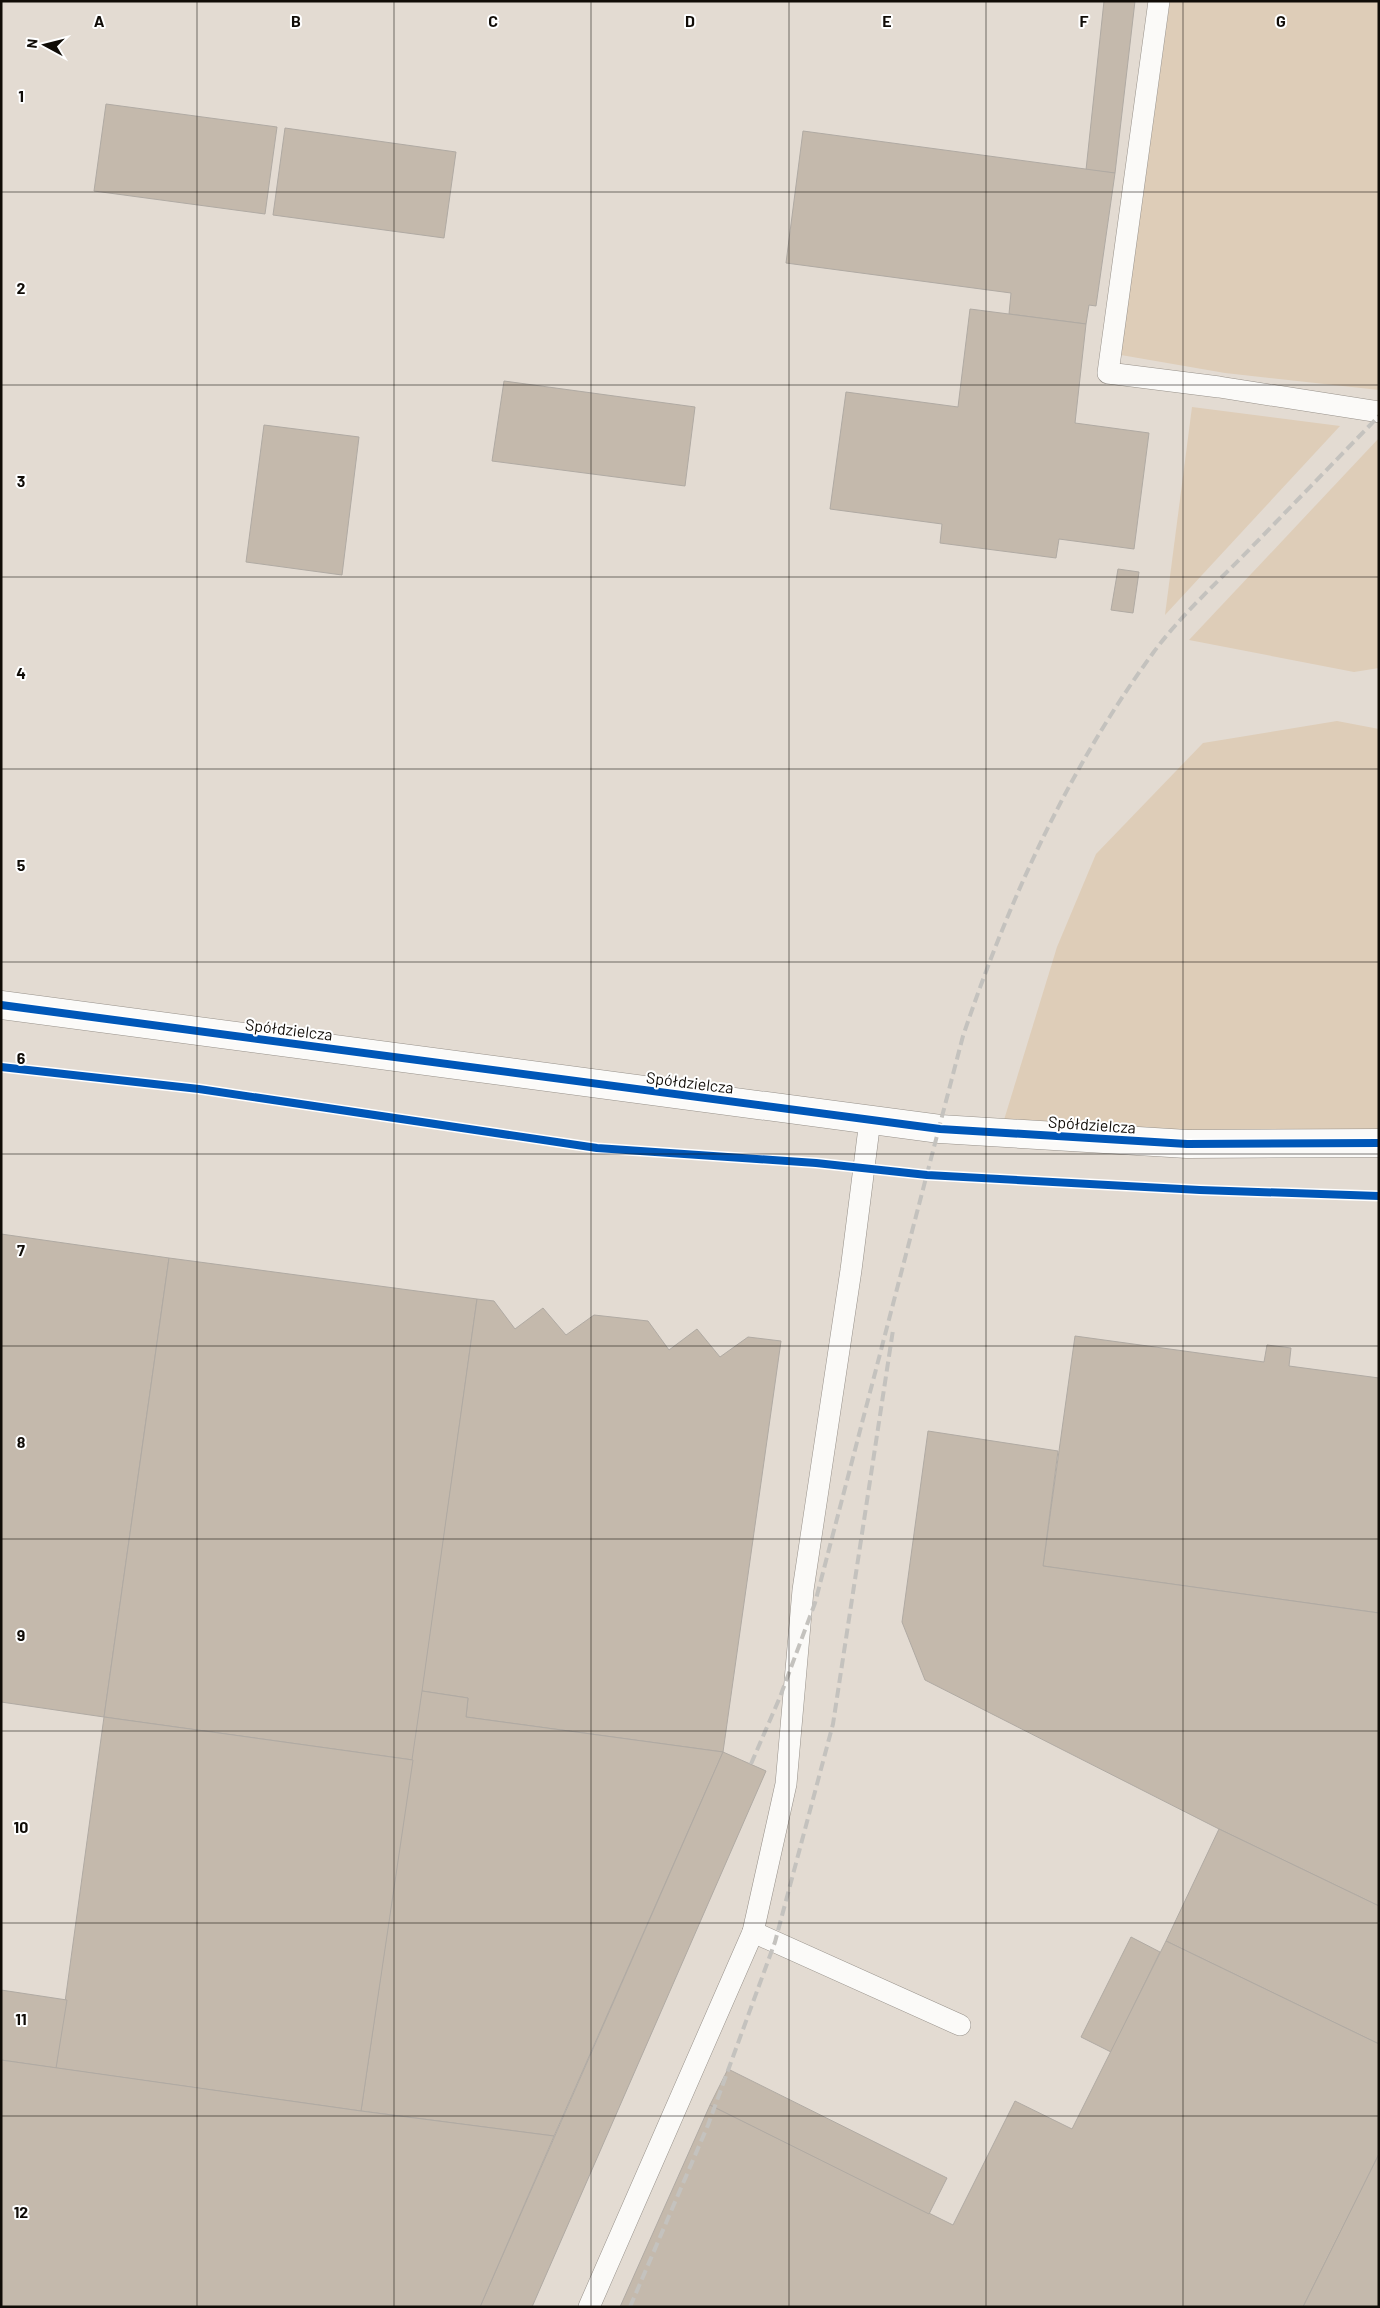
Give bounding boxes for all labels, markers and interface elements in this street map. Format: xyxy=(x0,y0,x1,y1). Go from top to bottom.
text: A xyxy=(94,11,105,30)
text: B xyxy=(291,11,301,30)
text: C xyxy=(488,11,498,30)
text: D xyxy=(685,11,695,30)
text: E xyxy=(882,11,892,30)
text: F xyxy=(1080,11,1089,30)
text: G xyxy=(1276,11,1286,30)
north arrow xyxy=(20,20,70,70)
text: N xyxy=(23,38,41,49)
text: 1 xyxy=(18,86,24,105)
text: 2 xyxy=(17,278,26,297)
text: 3 xyxy=(17,471,25,490)
text: 4 xyxy=(16,663,26,682)
text: 5 xyxy=(17,855,26,874)
street label: Spółdzielcza xyxy=(244,1014,334,1044)
text: 6 xyxy=(17,1048,26,1067)
street label: Spółdzielcza xyxy=(645,1067,735,1097)
street label: Spółdzielcza xyxy=(1047,1111,1137,1137)
text: 7 xyxy=(17,1240,25,1259)
text: 8 xyxy=(17,1432,26,1451)
text: 9 xyxy=(17,1625,25,1644)
text: 10 xyxy=(14,1817,28,1836)
text: 11 xyxy=(15,2009,27,2028)
text: 12 xyxy=(14,2202,28,2221)

